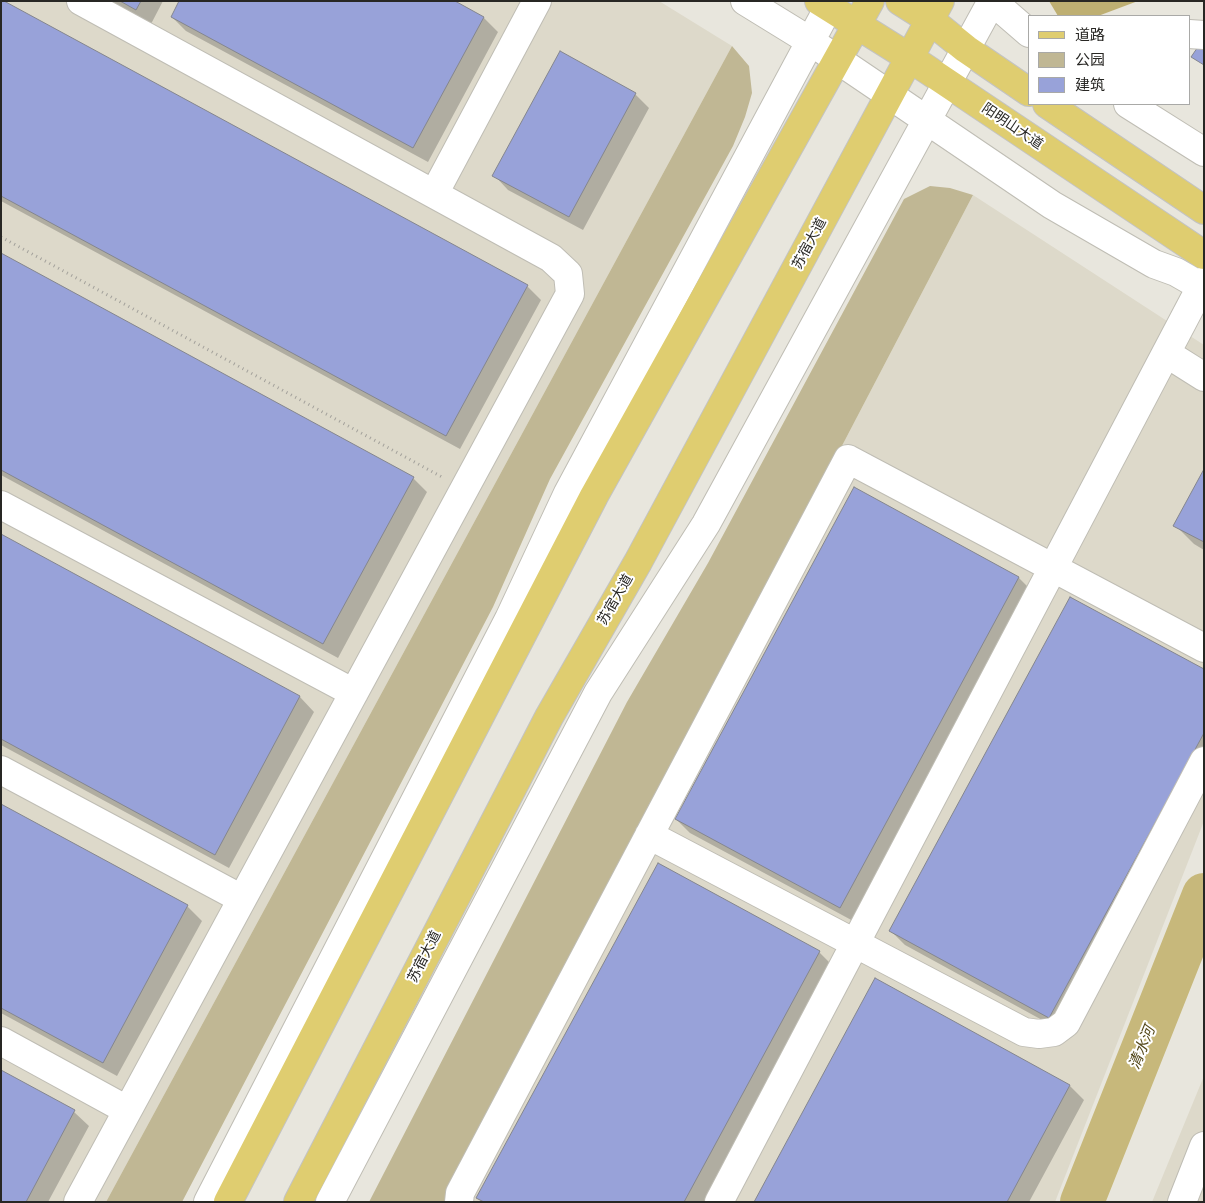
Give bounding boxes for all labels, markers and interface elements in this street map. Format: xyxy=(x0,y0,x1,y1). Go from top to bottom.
legend xyxy=(1028,15,1190,105)
text: 道路 xyxy=(1075,24,1105,45)
text: 公园 xyxy=(1075,49,1105,70)
text: 建筑 xyxy=(1075,74,1105,95)
street label: 阳明山大道 xyxy=(978,100,1046,154)
street label: 苏宿大道 xyxy=(789,215,831,273)
street label: 苏宿大道 xyxy=(595,572,637,628)
street label: 苏宿大道 xyxy=(405,928,445,986)
water label: 清水河 xyxy=(1126,1024,1160,1072)

